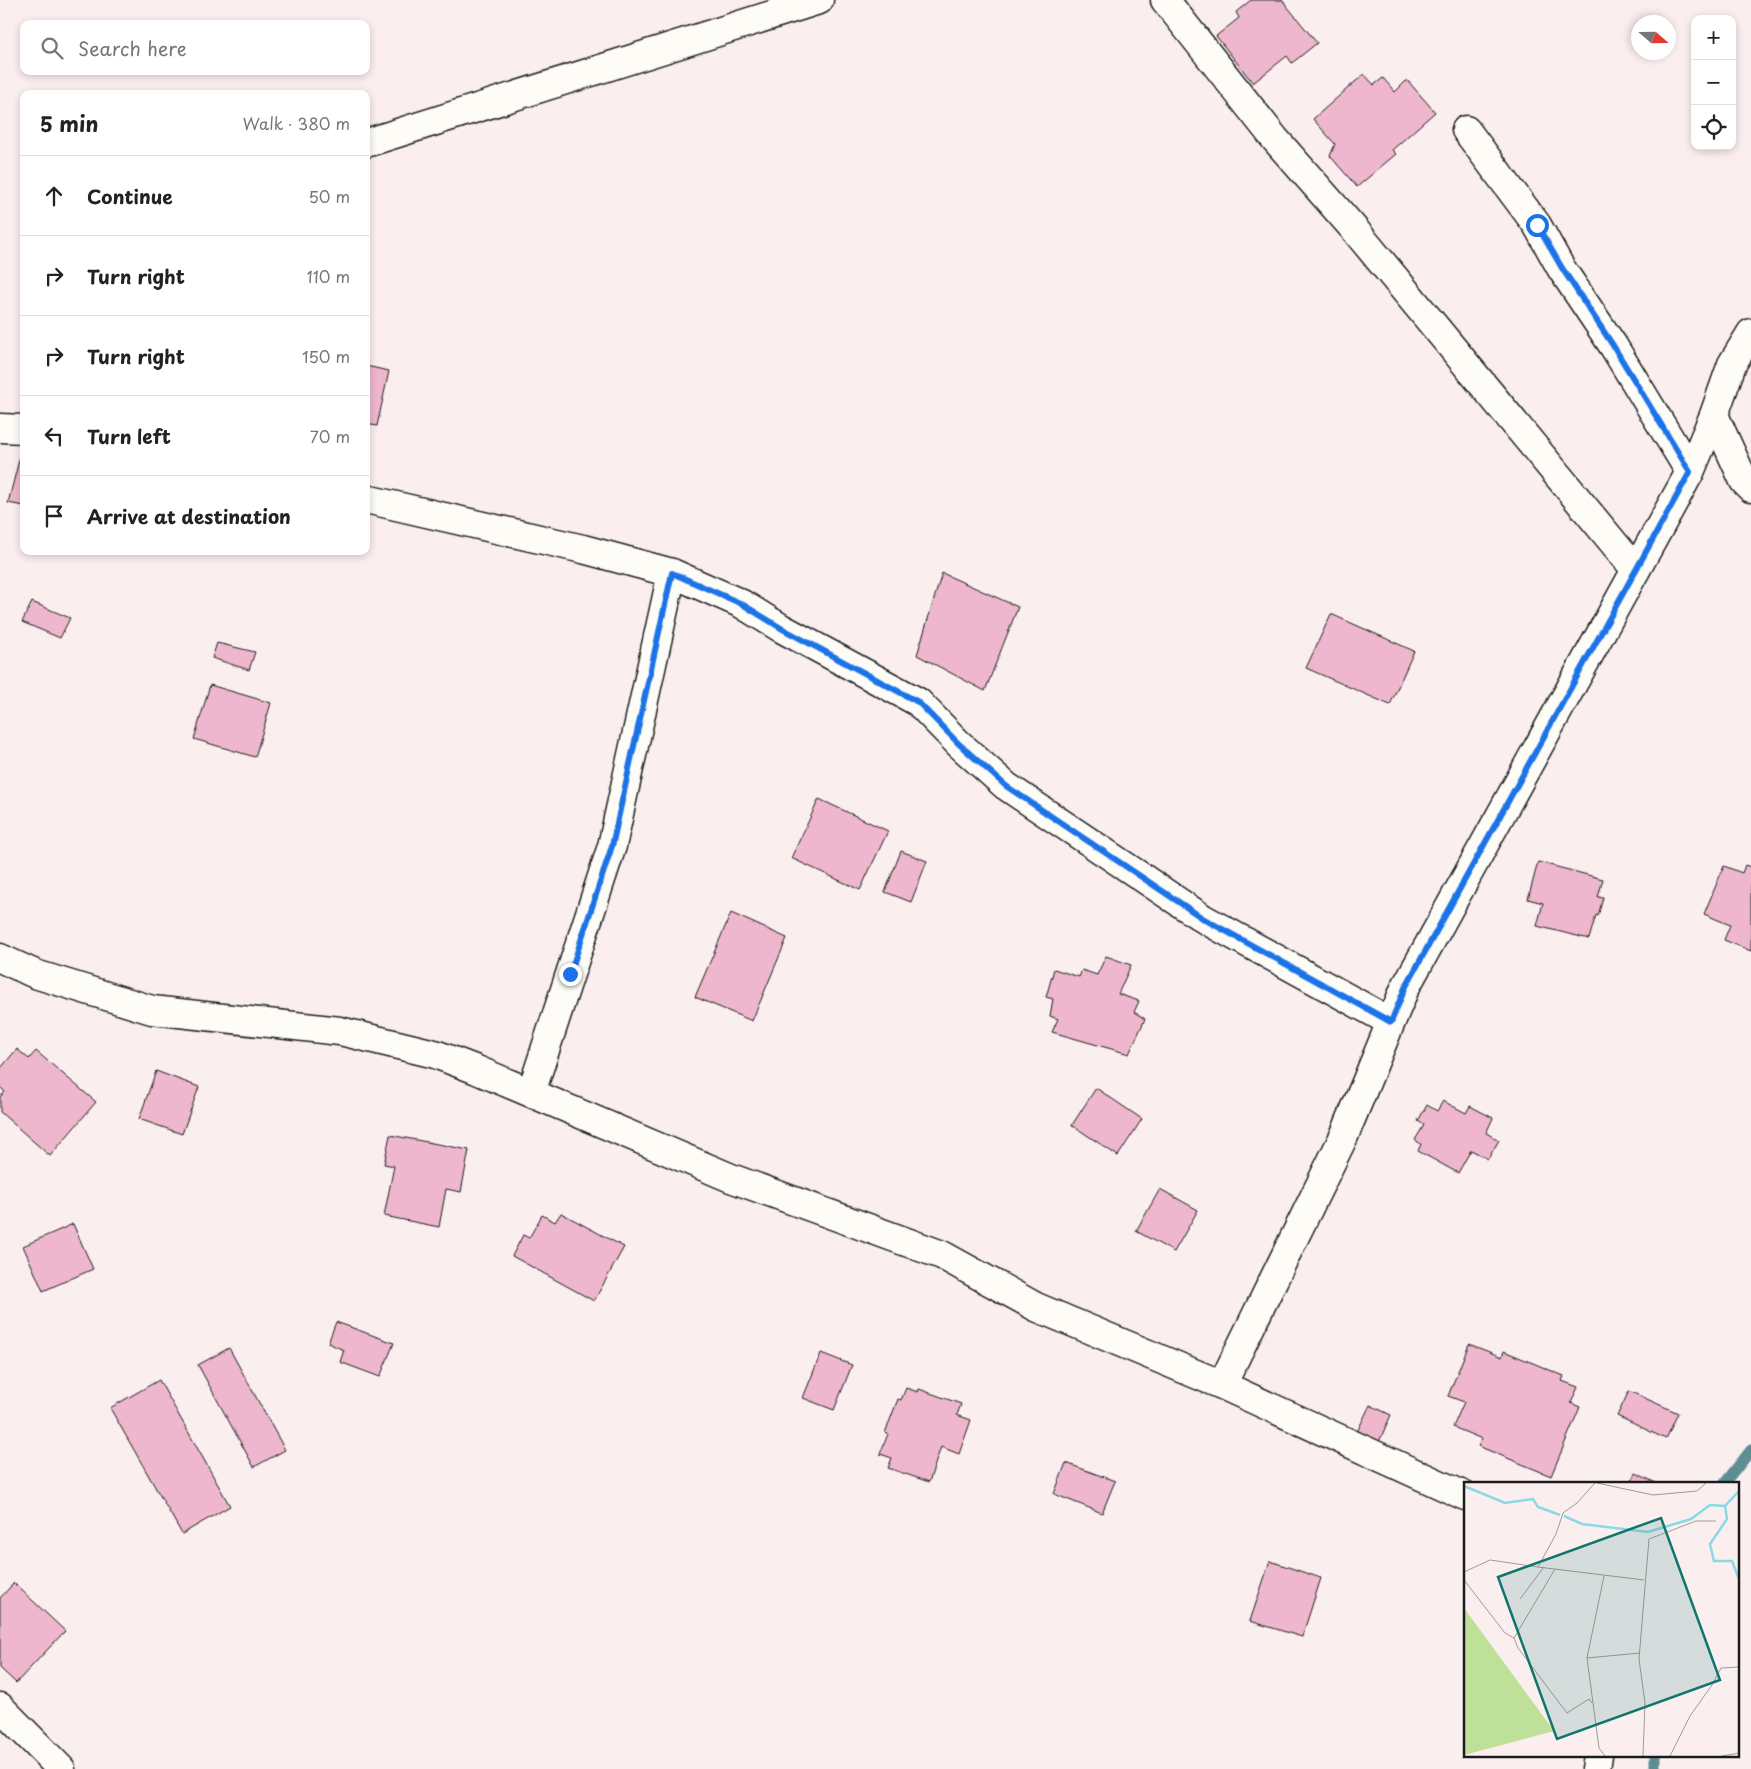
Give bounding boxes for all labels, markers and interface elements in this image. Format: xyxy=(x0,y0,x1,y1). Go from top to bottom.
north arrow xyxy=(1631,15,1676,60)
map controls xyxy=(1691,15,1736,150)
button: + xyxy=(1691,15,1736,60)
search box xyxy=(20,20,370,75)
icon: search xyxy=(38,34,66,62)
text: Search here xyxy=(78,34,187,62)
button: − xyxy=(1691,60,1736,105)
button: locate xyxy=(1691,105,1736,150)
text: 5 min xyxy=(40,107,98,139)
text: Walk · 380 m xyxy=(243,111,350,135)
icon: ahead xyxy=(40,182,68,210)
text: Continue xyxy=(87,182,173,210)
text: 50 m xyxy=(309,184,350,208)
route start xyxy=(1526,214,1549,237)
icon: right xyxy=(40,262,68,290)
text: Turn right xyxy=(87,262,185,290)
text: 110 m xyxy=(307,264,350,288)
icon: right xyxy=(40,342,68,370)
text: Turn right xyxy=(87,342,185,370)
text: 150 m xyxy=(302,344,350,368)
icon: left xyxy=(40,422,68,450)
text: Turn left xyxy=(87,422,171,450)
text: 70 m xyxy=(310,424,350,448)
icon: arrive xyxy=(40,502,68,530)
text: Arrive at destination xyxy=(87,502,291,530)
route end xyxy=(559,963,582,986)
inset map xyxy=(1464,1482,1738,1756)

